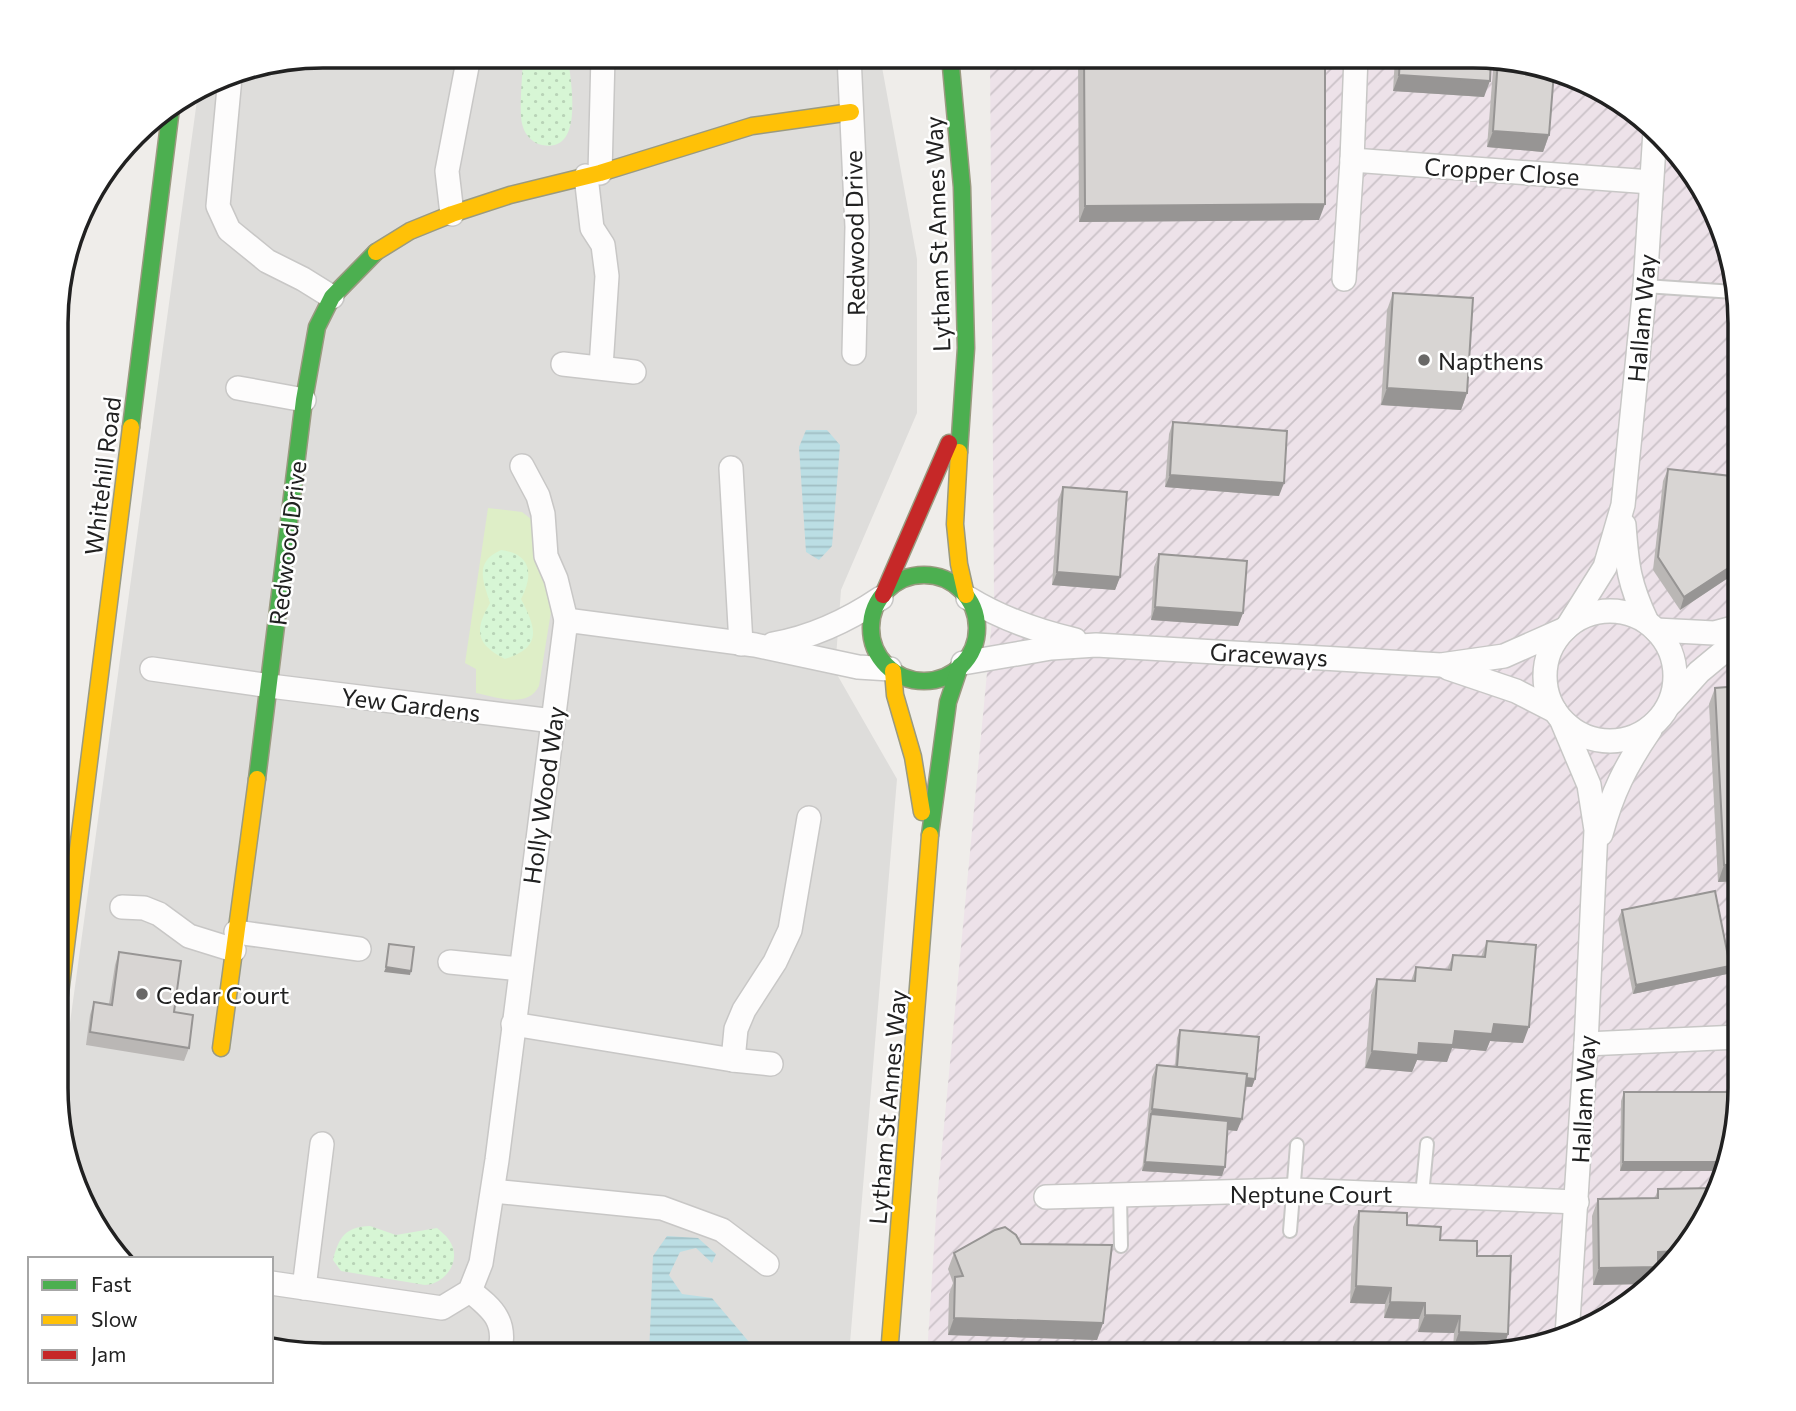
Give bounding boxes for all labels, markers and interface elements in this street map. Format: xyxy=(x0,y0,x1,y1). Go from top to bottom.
street label: Lytham St Annes Way xyxy=(918,116,956,352)
street label: Redwood Drive xyxy=(838,150,870,316)
street label: Cropper Close xyxy=(1423,151,1581,191)
street label: Hallam Way xyxy=(1621,253,1661,383)
place label: Napthens xyxy=(1438,346,1544,375)
marker: Napthens xyxy=(1416,352,1432,368)
street label: Whitehill Road xyxy=(78,395,126,557)
street label: Redwood Drive xyxy=(263,459,311,627)
street label: Graceways xyxy=(1209,636,1329,672)
street label: Yew Gardens xyxy=(340,681,482,727)
street label: Holly Wood Way xyxy=(516,704,570,886)
place label: Cedar Court xyxy=(156,980,289,1009)
marker: Cedar Court xyxy=(134,986,150,1002)
street label: Lytham St Annes Way xyxy=(862,988,912,1226)
street label: Hallam Way xyxy=(1565,1034,1601,1164)
street label: Neptune Court xyxy=(1230,1179,1392,1208)
legend xyxy=(28,1257,273,1383)
text: Fast xyxy=(91,1271,132,1296)
text: Slow xyxy=(91,1306,138,1331)
text: Jam xyxy=(91,1341,126,1366)

